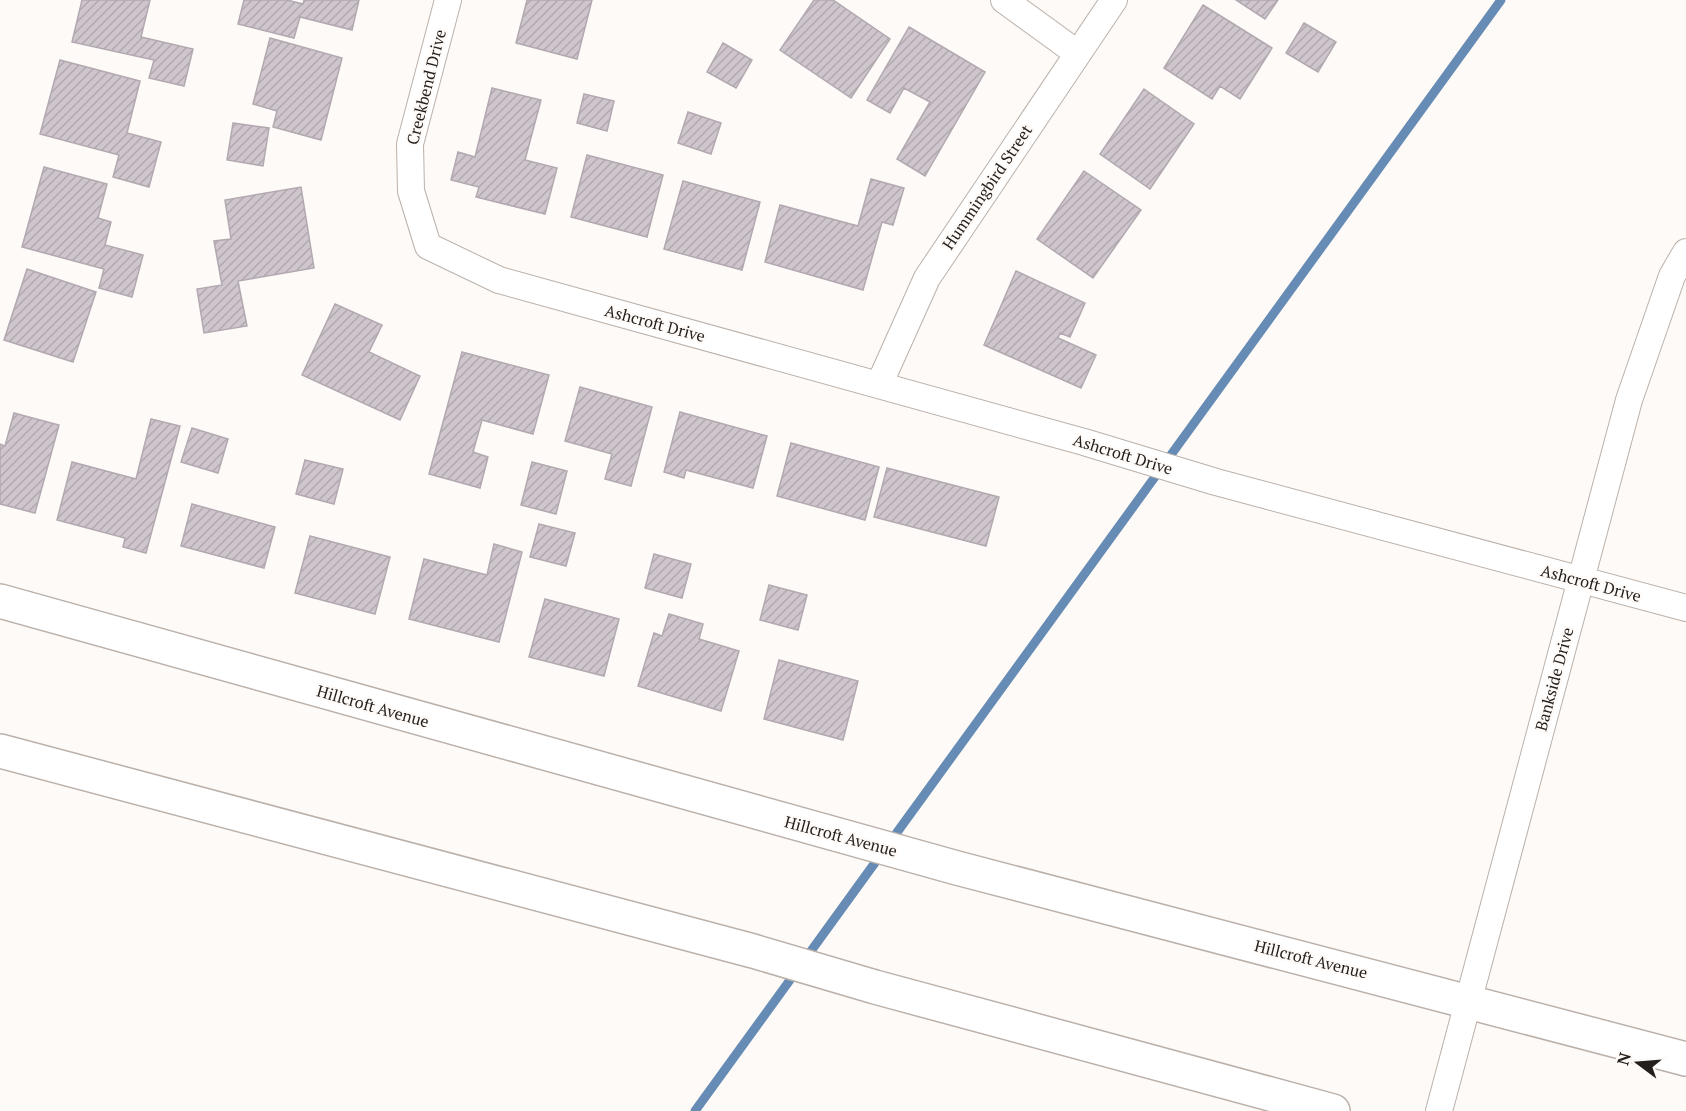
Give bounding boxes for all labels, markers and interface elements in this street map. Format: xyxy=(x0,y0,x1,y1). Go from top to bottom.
street label: Creekbend Drive xyxy=(401,27,451,147)
street label: Hummingbird Street xyxy=(937,120,1037,254)
street label: Ashcroft Drive xyxy=(602,299,708,347)
street label: Ashcroft Drive xyxy=(1071,428,1175,480)
street label: Ashcroft Drive xyxy=(1538,559,1644,607)
street label: Bankside Drive xyxy=(1530,625,1578,733)
street label: Hillcroft Avenue xyxy=(314,679,432,733)
street label: Hillcroft Avenue xyxy=(782,810,900,862)
street label: Hillcroft Avenue xyxy=(1252,934,1370,984)
north arrow xyxy=(1608,1033,1668,1093)
text: N xyxy=(1611,1050,1636,1068)

